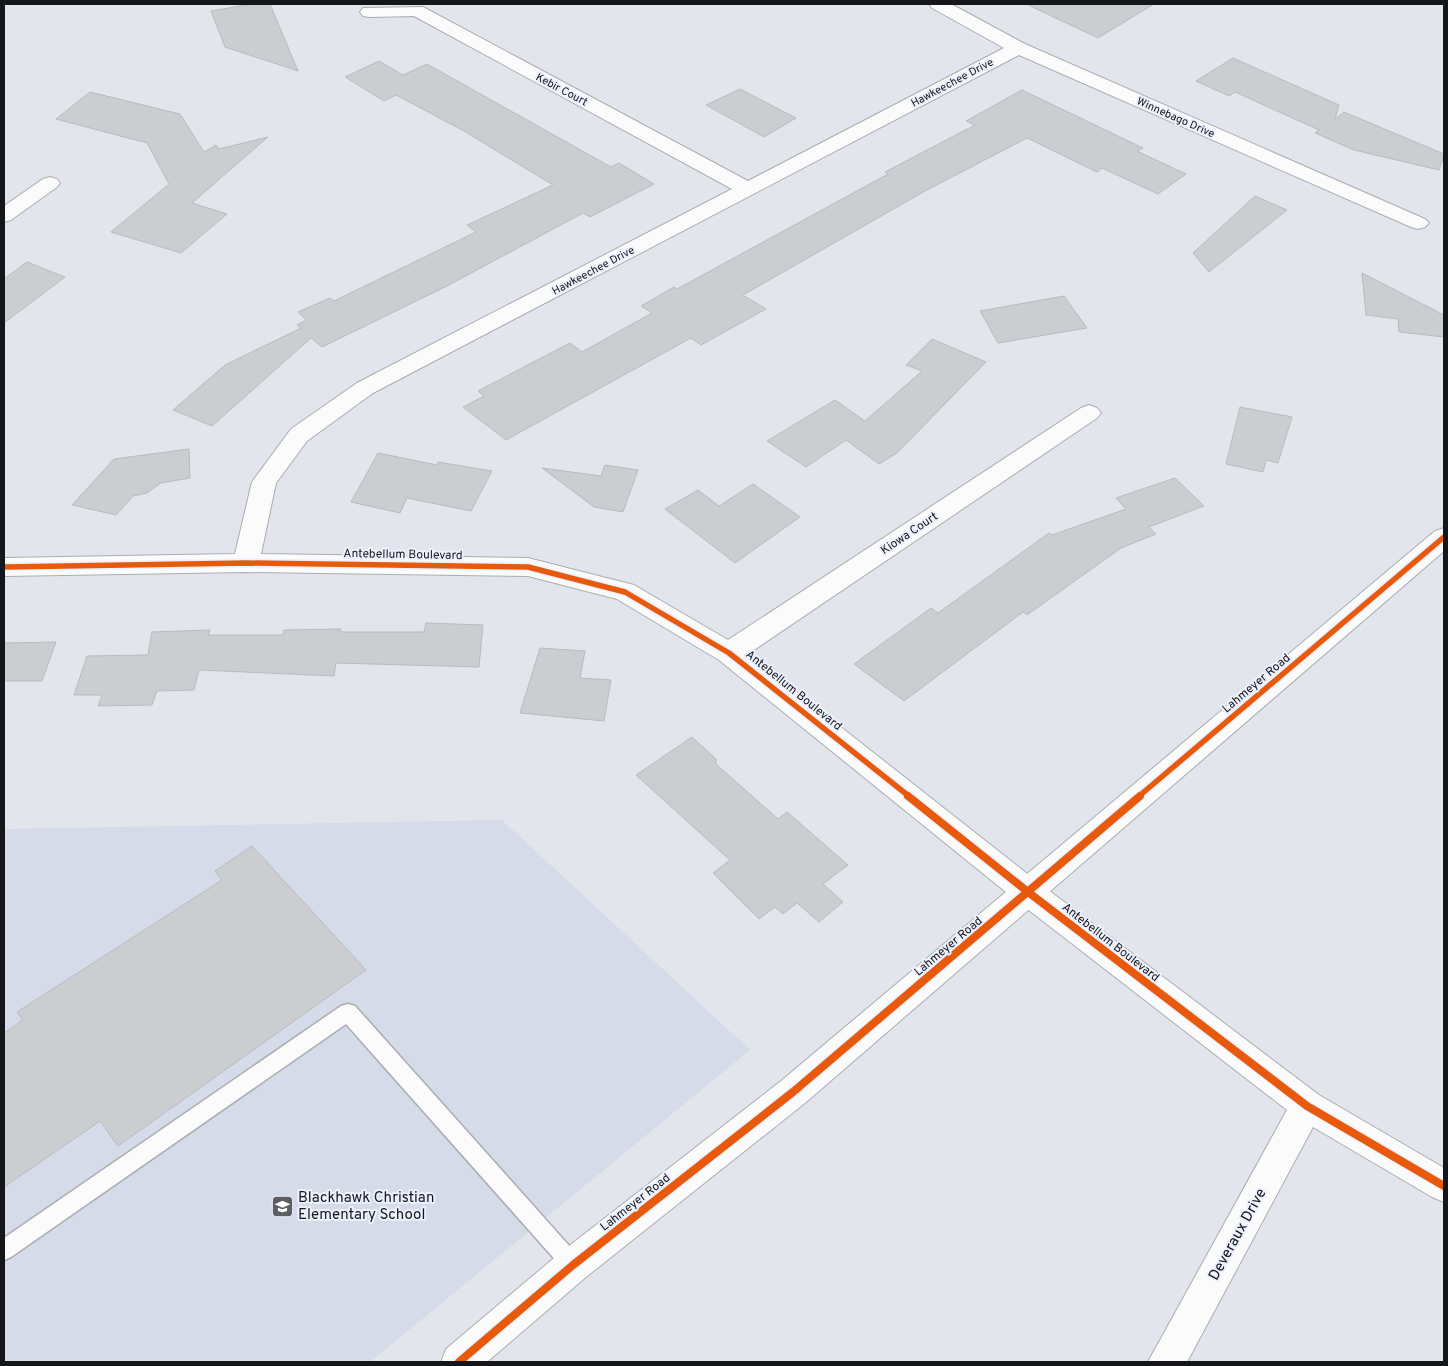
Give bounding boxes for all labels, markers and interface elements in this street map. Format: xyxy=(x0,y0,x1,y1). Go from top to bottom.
street label: Hawkeechee Drive xyxy=(909,55,996,110)
street label: Kebir Court xyxy=(533,70,590,109)
street label: Winnebago Drive xyxy=(1134,94,1217,141)
street label: Hawkeechee Drive xyxy=(550,243,637,298)
street label: Kiowa Court xyxy=(878,509,941,559)
street label: Antebellum Boulevard xyxy=(343,546,463,564)
street label: Antebellum Boulevard xyxy=(742,647,845,735)
street label: Lahmeyer Road xyxy=(1219,650,1294,717)
street label: Antebellum Boulevard xyxy=(1058,900,1162,986)
street label: Lahmeyer Road xyxy=(911,913,986,980)
street label: Lahmeyer Road xyxy=(597,1170,674,1235)
street label: Deveraux Drive xyxy=(1205,1185,1271,1284)
place label: Blackhawk Christian Elementary School xyxy=(298,1189,434,1225)
school or university icon: Blackhawk Christian Elementary School xyxy=(270,1194,294,1218)

